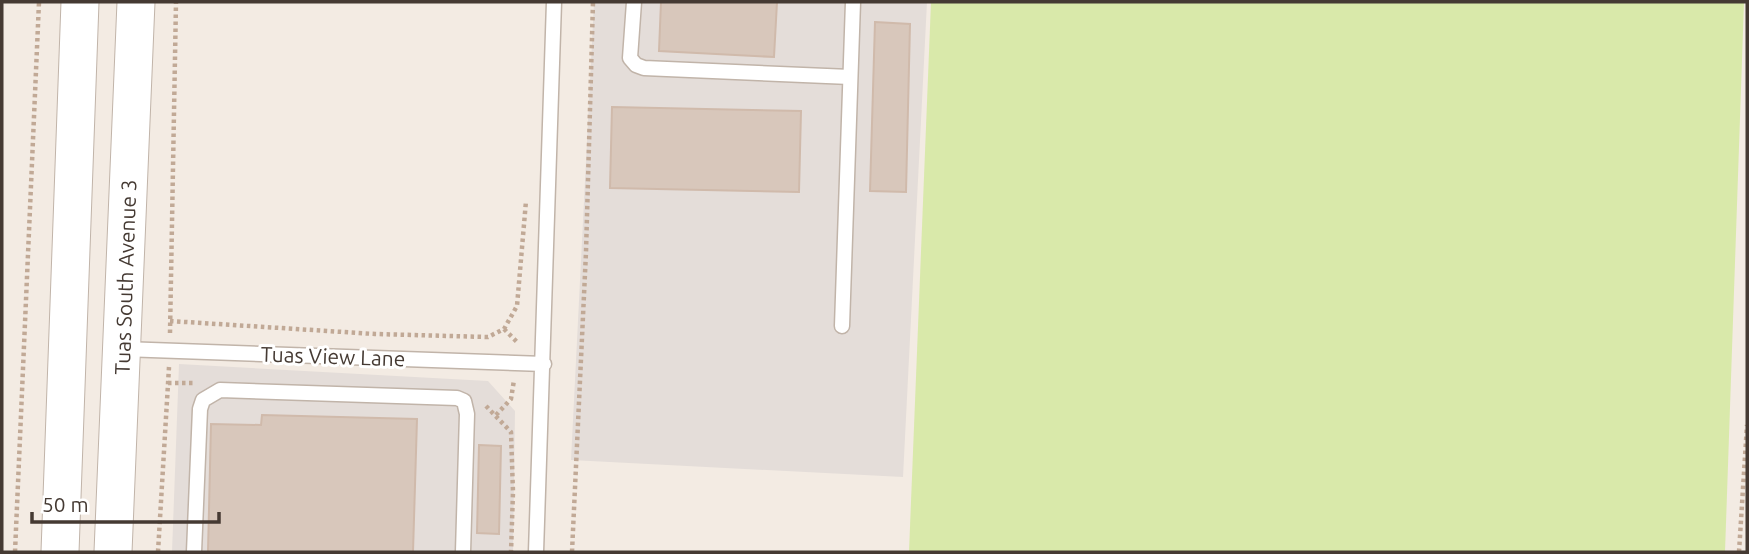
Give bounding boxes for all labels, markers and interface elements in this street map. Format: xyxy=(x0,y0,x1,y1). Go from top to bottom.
street label: Tuas South Avenue 3 xyxy=(110,179,140,375)
street label: Tuas View Lane xyxy=(260,341,406,371)
scale bar xyxy=(32,480,219,524)
text: 50 m xyxy=(42,492,89,516)

